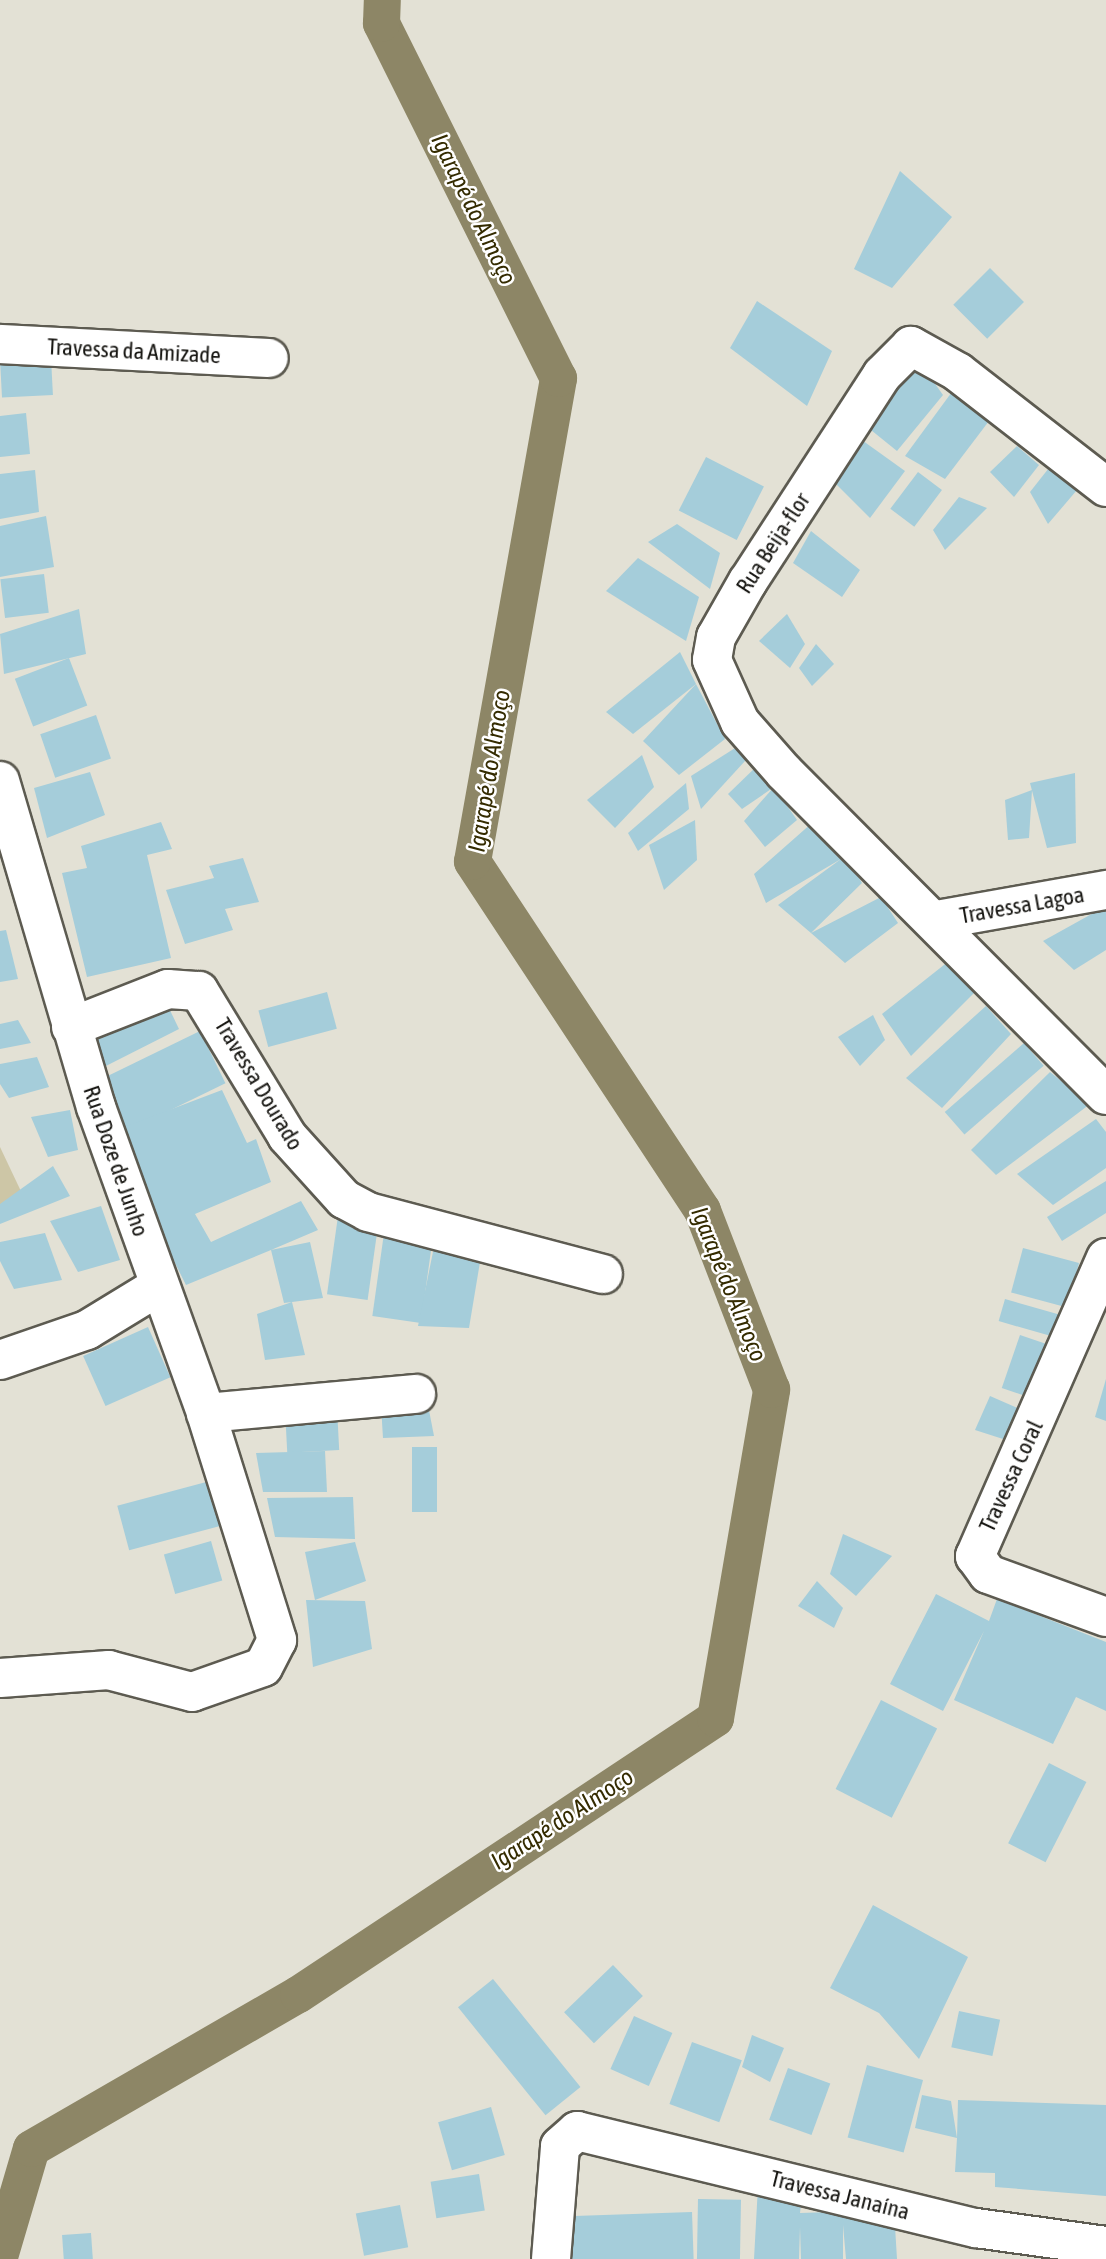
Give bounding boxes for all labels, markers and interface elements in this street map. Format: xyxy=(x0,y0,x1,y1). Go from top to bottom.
water label: Igarapé do Almoço xyxy=(425,129,523,289)
street label: Travessa da Amizade xyxy=(47,333,221,369)
street label: Rua Beija-flor xyxy=(730,487,816,599)
water label: Igarapé do Almoço xyxy=(462,688,516,854)
street label: Travessa Lagoa xyxy=(958,880,1086,930)
street label: Travessa Dourado xyxy=(209,1013,309,1155)
street label: Rua Doze de Junho xyxy=(77,1082,155,1240)
water label: Igarapé do Almoço xyxy=(685,1203,773,1365)
street label: Travessa Coral xyxy=(973,1416,1049,1536)
water label: Igarapé do Almoço xyxy=(485,1762,639,1876)
street label: Travessa Janaína xyxy=(768,2164,912,2226)

